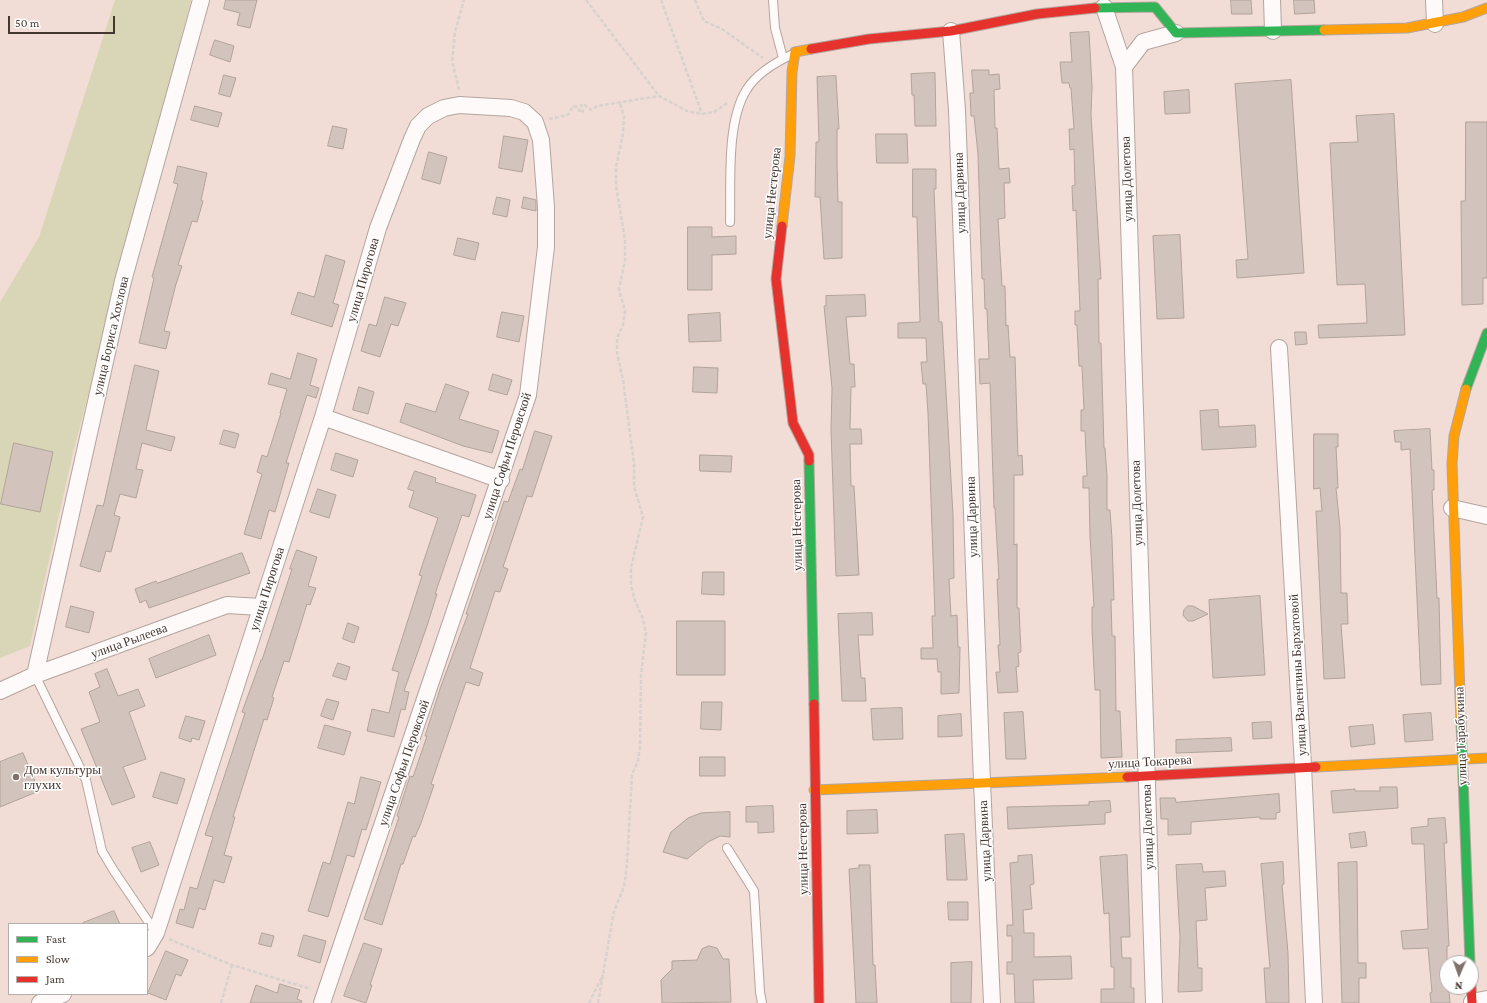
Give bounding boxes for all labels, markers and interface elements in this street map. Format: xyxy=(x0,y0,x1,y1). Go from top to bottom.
scale bar xyxy=(10,8,117,34)
text: 50 m xyxy=(15,16,39,30)
street label: улица Долетова xyxy=(1118,136,1136,222)
street label: улица Нестерова xyxy=(759,146,785,240)
street label: улица Дарвина xyxy=(951,152,969,234)
street label: улица Пирогова xyxy=(343,236,383,324)
street label: улица Бориса Хохлова xyxy=(90,275,132,397)
street label: улица Софьи Перовской xyxy=(479,391,535,521)
street label: улица Долетова xyxy=(1128,460,1146,546)
street label: улица Дарвина xyxy=(963,476,981,558)
street label: улица Нестерова xyxy=(788,479,806,571)
street label: улица Пирогова xyxy=(246,545,288,633)
street label: улица Валентины Бархатовой xyxy=(1286,594,1310,756)
street label: улица Рылеева xyxy=(89,620,169,662)
street label: улица Тарабукина xyxy=(1451,686,1471,786)
street label: улица Софьи Перовской xyxy=(375,698,433,828)
street label: улица Токарева xyxy=(1108,752,1192,772)
place label: Дом культуры глухих xyxy=(24,762,101,793)
marker: Дом культуры глухих xyxy=(11,772,21,782)
street label: улица Долетова xyxy=(1139,784,1157,870)
street label: улица Дарвина xyxy=(975,800,995,882)
street label: улица Нестерова xyxy=(794,803,812,895)
legend xyxy=(8,923,148,995)
text: Fast xyxy=(46,932,66,946)
text: Slow xyxy=(46,952,70,966)
north arrow xyxy=(1439,955,1479,995)
text: Jam xyxy=(46,972,65,986)
text: N xyxy=(1455,980,1463,992)

